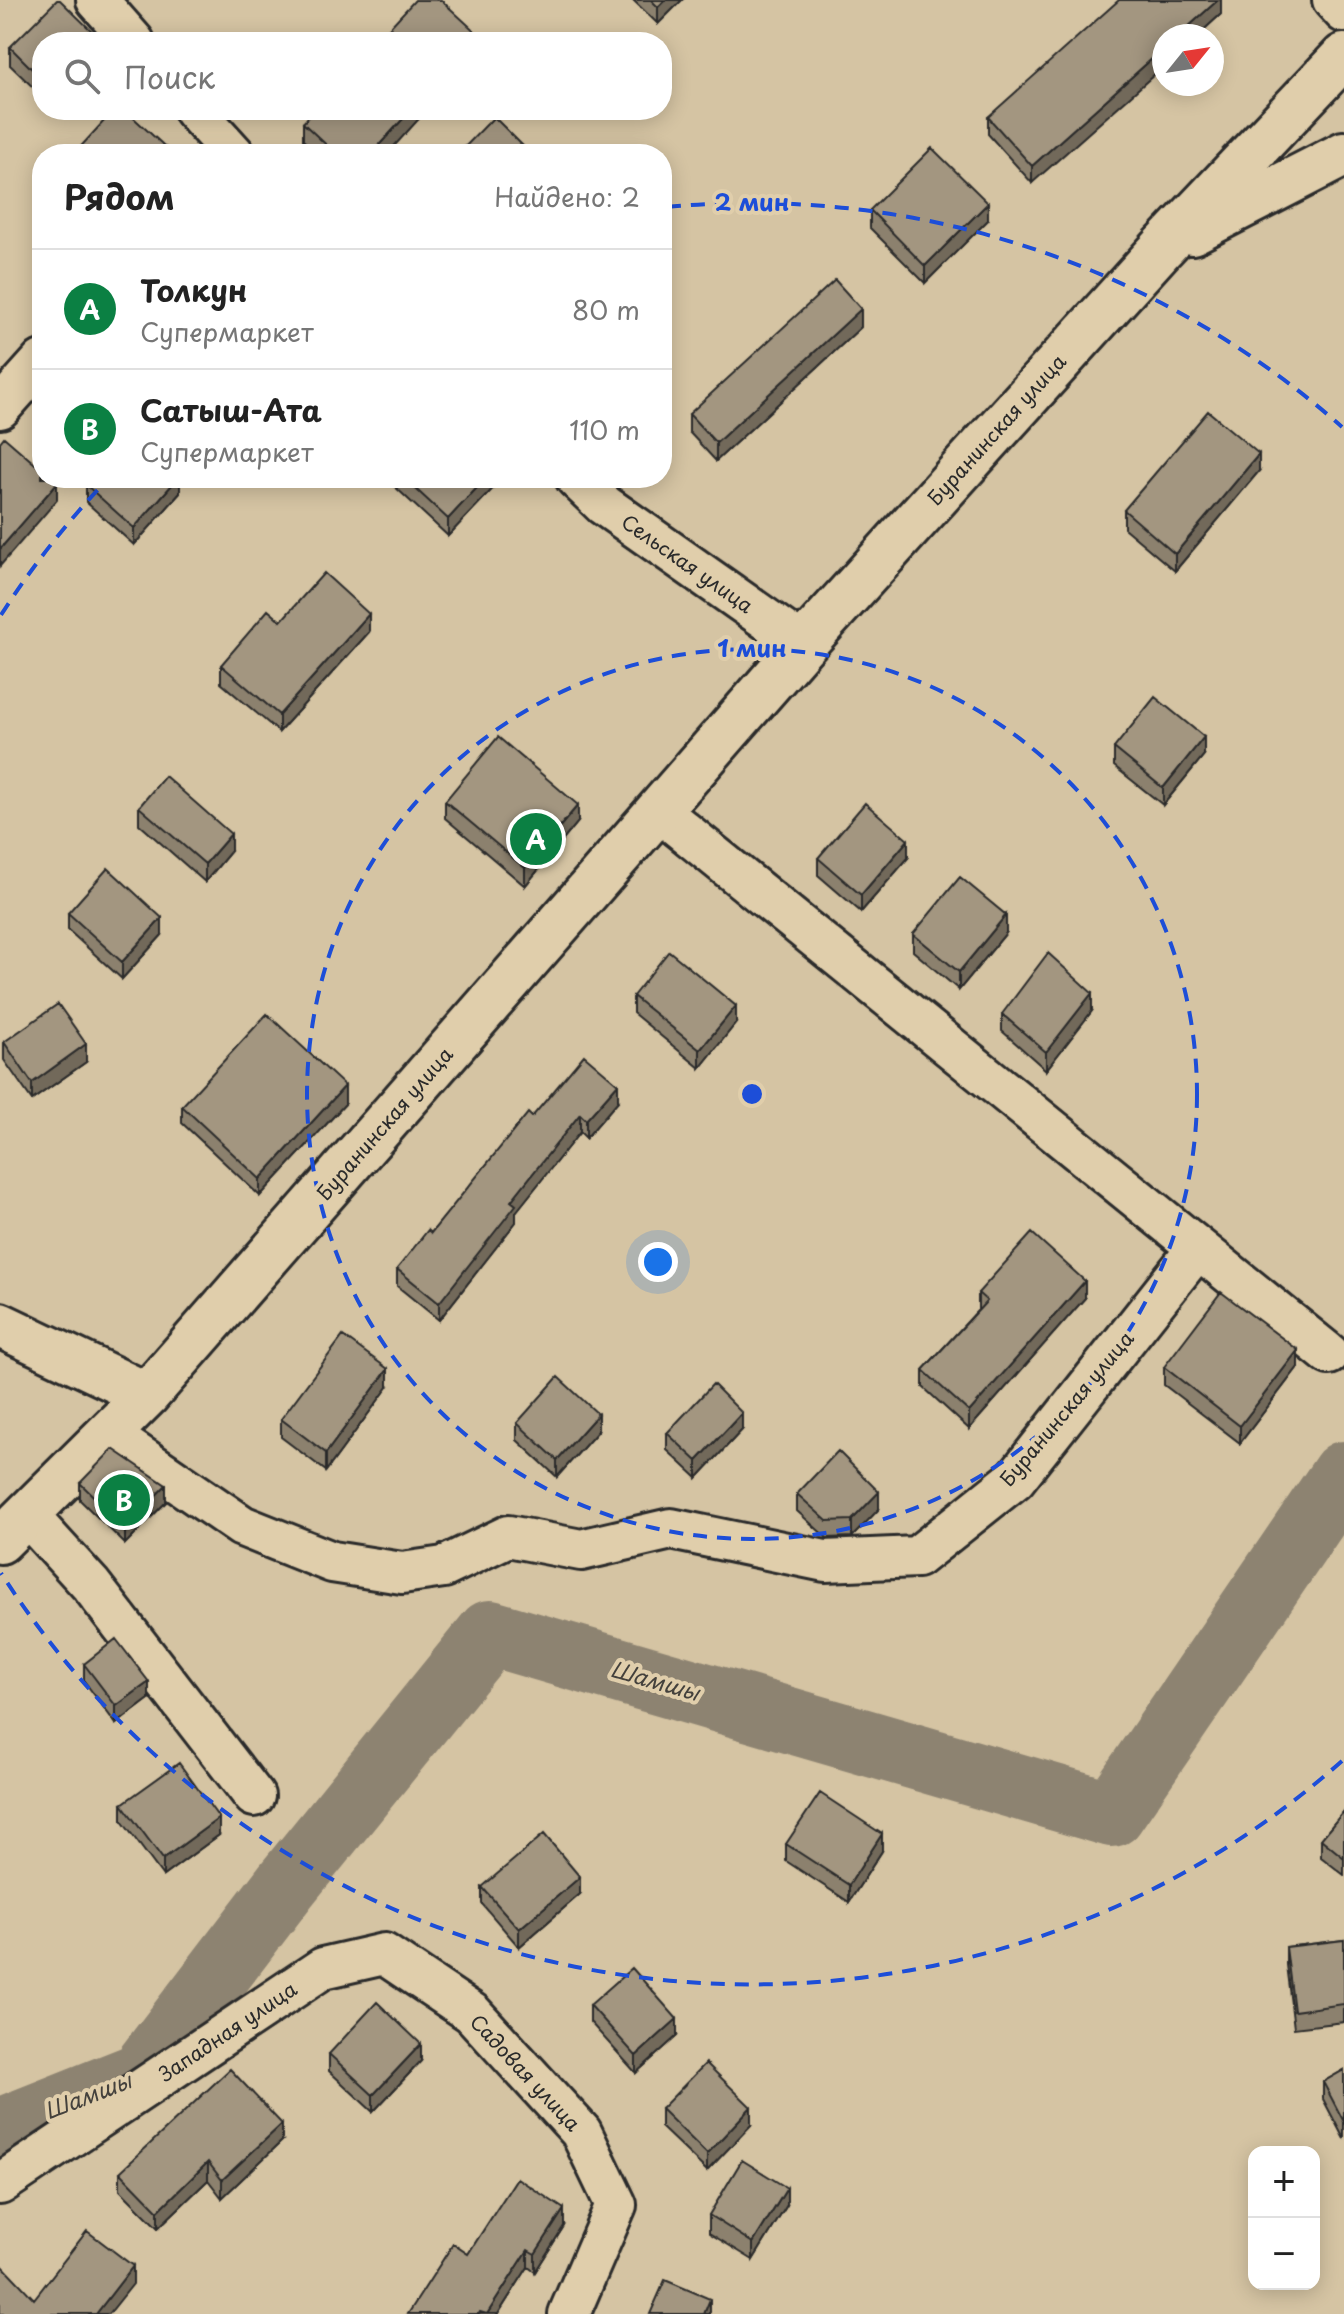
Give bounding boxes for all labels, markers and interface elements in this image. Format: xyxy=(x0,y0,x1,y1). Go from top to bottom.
north arrow xyxy=(1152,24,1224,96)
search box xyxy=(32,32,672,120)
icon: search xyxy=(60,54,104,98)
text: Поиск xyxy=(124,54,215,99)
text: Рядом xyxy=(64,170,175,222)
text: Найдено: 2 xyxy=(494,177,640,216)
text: 2 мин xyxy=(715,183,789,219)
text: Толкун xyxy=(140,267,247,312)
text: A xyxy=(80,290,100,329)
text: 80 m xyxy=(572,290,640,329)
text: Супермаркет xyxy=(140,312,314,351)
street label: Буранинская улица xyxy=(920,347,1073,512)
text: Сатыш-Ата xyxy=(140,387,322,432)
text: B xyxy=(81,410,99,449)
text: 110 m xyxy=(569,410,640,449)
text: Супермаркет xyxy=(140,432,314,471)
street label: Сельская улица xyxy=(615,506,760,620)
text: 1 мин xyxy=(717,629,787,665)
pin: A xyxy=(510,809,562,869)
street label: Буранинская улица xyxy=(309,1040,460,1207)
centre of rings xyxy=(738,1080,766,1108)
your location xyxy=(638,1242,678,1282)
street label: Буранинская улица xyxy=(992,1324,1141,1493)
pin: B xyxy=(98,1470,150,1530)
water label: Шамшы xyxy=(607,1651,705,1708)
street label: Западная улица xyxy=(152,1973,303,2089)
street label: Садовая улица xyxy=(463,2007,588,2138)
water label: Шамшы xyxy=(39,2062,137,2126)
map controls xyxy=(1248,2146,1320,2290)
button: + xyxy=(1248,2146,1320,2218)
button: − xyxy=(1248,2218,1320,2290)

